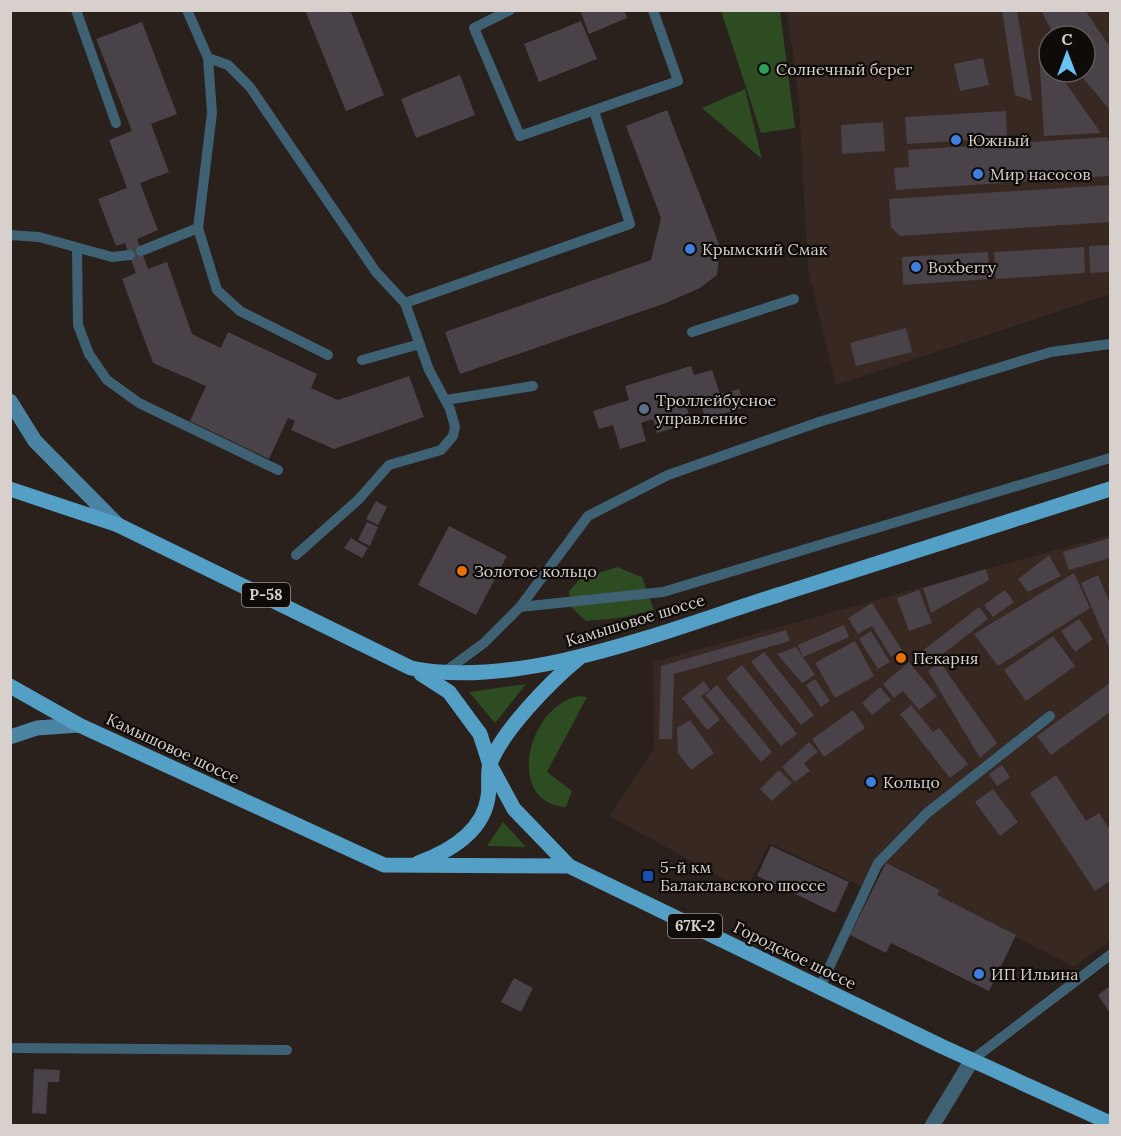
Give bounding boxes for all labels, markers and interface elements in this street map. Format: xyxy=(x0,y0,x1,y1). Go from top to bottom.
north arrow xyxy=(1037,24,1097,84)
text: С xyxy=(1061,29,1073,49)
place label: Солнечный берег xyxy=(776,59,912,79)
marker: Солнечный берег xyxy=(757,62,771,76)
place label: Южный xyxy=(968,130,1029,150)
marker: Южный xyxy=(949,133,963,147)
place label: Мир насосов xyxy=(990,164,1091,184)
marker: Мир насосов xyxy=(971,167,985,181)
place label: Крымский Смак xyxy=(702,239,828,259)
marker: Крымский Смак xyxy=(683,242,697,256)
place label: Boxberry xyxy=(928,257,997,277)
marker: Boxberry xyxy=(909,260,923,274)
place label: Троллейбусное управление xyxy=(656,390,776,428)
marker: Троллейбусное управление xyxy=(637,402,651,416)
place label: Золотое кольцо xyxy=(474,561,597,581)
marker: Золотое кольцо xyxy=(455,564,469,578)
road number: Р-58 xyxy=(242,583,290,607)
street label: Камышовое шоссе xyxy=(563,589,707,651)
place label: Пекарня xyxy=(913,648,979,668)
marker: Пекарня xyxy=(894,651,908,665)
street label: Камышовое шоссе xyxy=(103,708,243,788)
place label: Кольцо xyxy=(883,772,940,792)
marker: Кольцо xyxy=(864,775,878,789)
place label: 5-й км Балаклавского шоссе xyxy=(660,857,826,895)
marker: 5-й км Балаклавского шоссе xyxy=(641,869,655,883)
road number: 67К-2 xyxy=(668,914,722,938)
street label: Городское шоссе xyxy=(730,917,860,993)
place label: ИП Ильина xyxy=(991,964,1079,984)
marker: ИП Ильина xyxy=(972,967,986,981)

